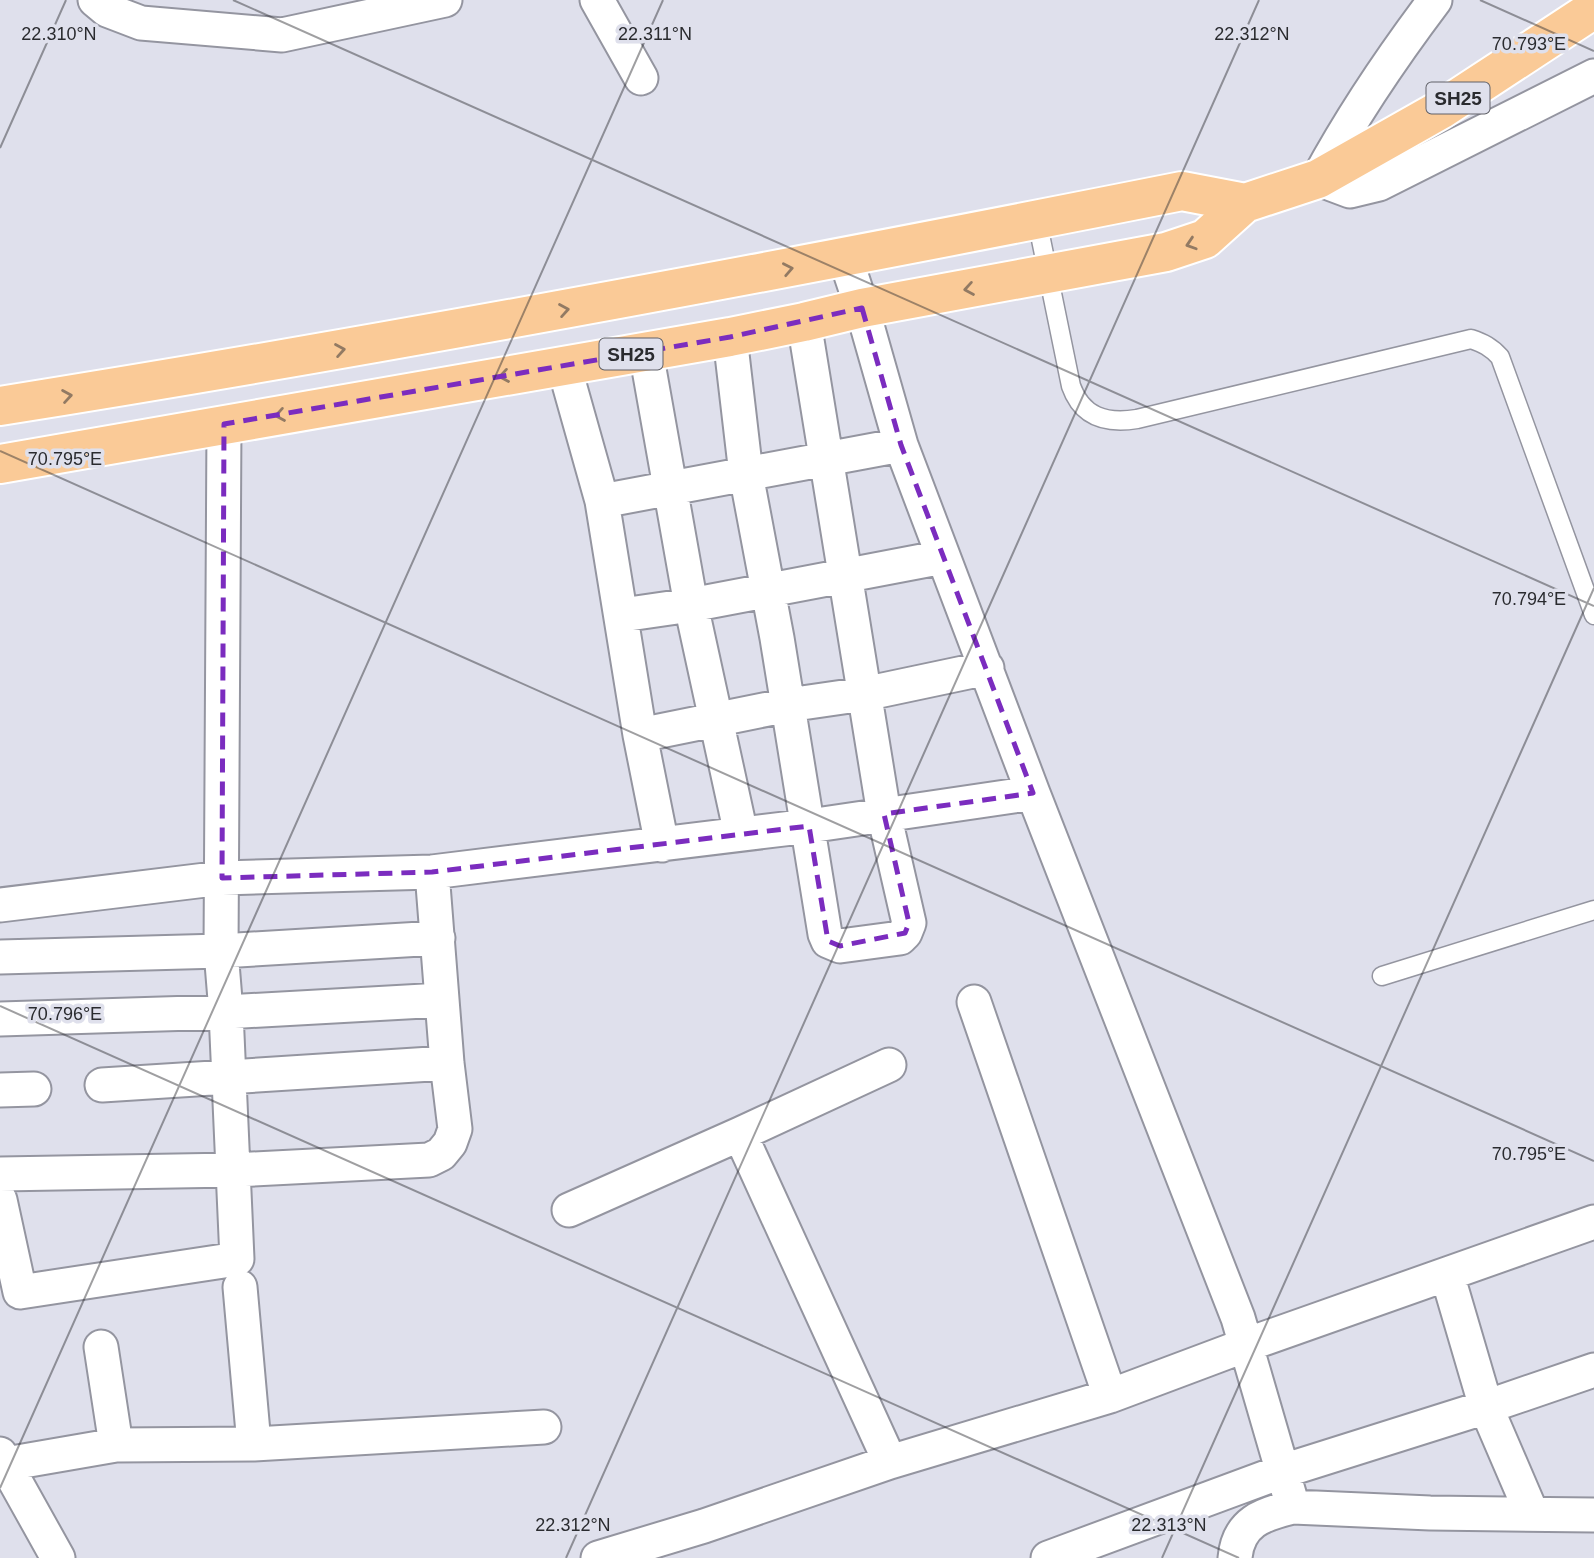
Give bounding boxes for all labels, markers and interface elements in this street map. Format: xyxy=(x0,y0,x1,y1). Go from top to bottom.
text: 22.310°N xyxy=(21,24,97,44)
text: 22.311°N xyxy=(618,24,692,44)
text: 22.312°N xyxy=(1214,24,1290,44)
text: 70.793°E xyxy=(1492,34,1566,54)
road number: SH25 xyxy=(1426,82,1490,114)
one-way arrow xyxy=(1186,235,1198,250)
one-way arrow xyxy=(782,262,794,277)
one-way arrow xyxy=(963,281,974,296)
one-way arrow xyxy=(558,303,570,318)
road number: SH25 xyxy=(600,338,662,370)
one-way arrow xyxy=(334,343,346,358)
one-way arrow xyxy=(498,368,510,383)
one-way arrow xyxy=(61,389,73,404)
one-way arrow xyxy=(274,407,286,422)
text: 70.795°E xyxy=(28,449,102,469)
text: 70.794°E xyxy=(1492,589,1566,609)
text: 70.796°E xyxy=(28,1004,102,1024)
text: 70.795°E xyxy=(1492,1144,1566,1164)
text: 22.312°N xyxy=(535,1515,611,1535)
text: 22.313°N xyxy=(1131,1515,1207,1535)

